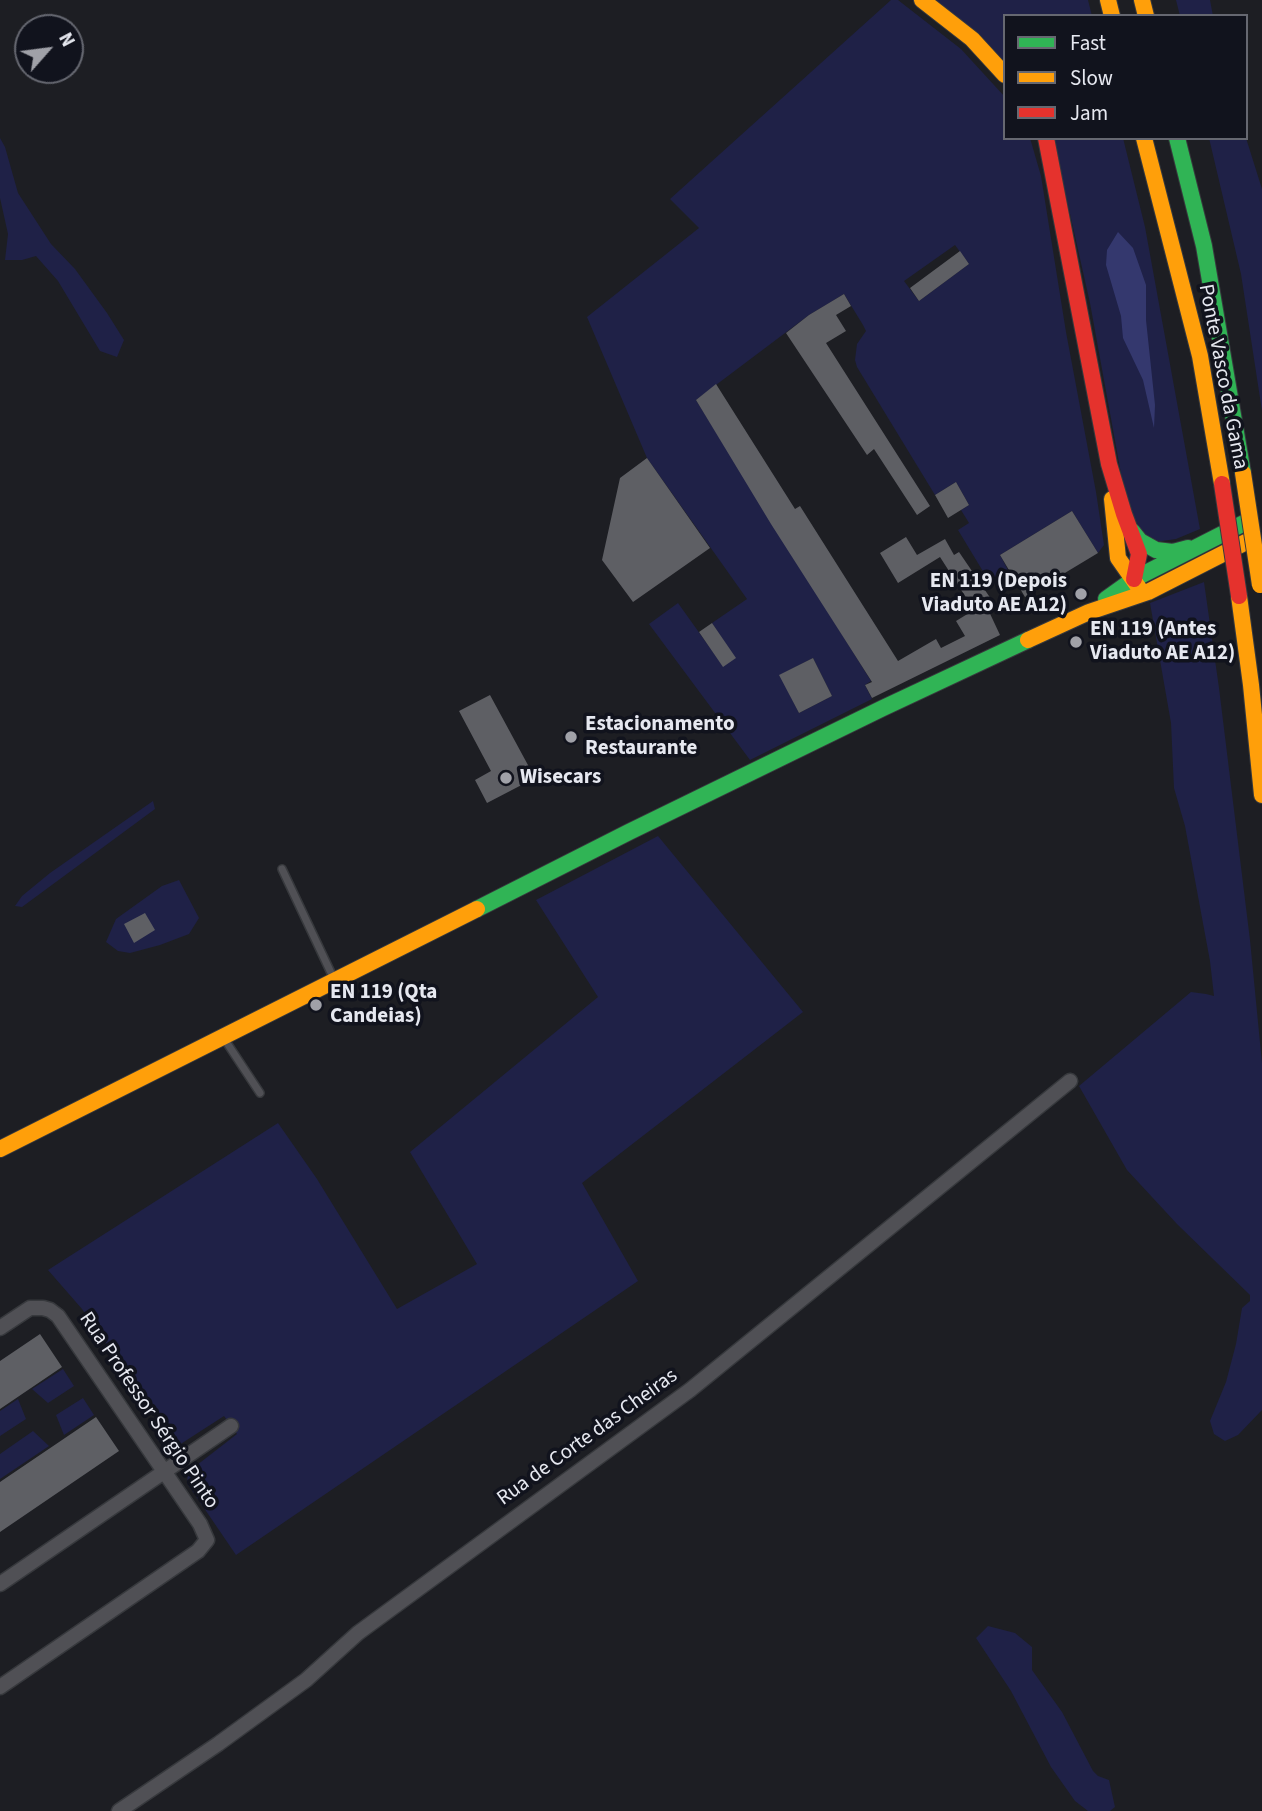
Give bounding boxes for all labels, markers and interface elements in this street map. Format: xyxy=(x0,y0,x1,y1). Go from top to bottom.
north arrow xyxy=(14,14,84,84)
legend xyxy=(1003,14,1248,140)
text: N xyxy=(51,28,81,52)
text: Fast xyxy=(1070,28,1106,58)
text: Slow xyxy=(1070,63,1113,93)
text: Jam xyxy=(1070,98,1108,128)
street label: Ponte Vasco da Gama xyxy=(1192,282,1252,472)
place label: EN 119 (Depois Viaduto AE A12) xyxy=(922,569,1067,619)
marker: EN 119 (Depois Viaduto AE A12) xyxy=(1073,586,1089,602)
place label: EN 119 (Antes Viaduto AE A12) xyxy=(1090,617,1235,667)
marker: EN 119 (Antes Viaduto AE A12) xyxy=(1068,634,1084,650)
place label: Estacionamento Restaurante xyxy=(585,712,735,762)
marker: Estacionamento Restaurante xyxy=(563,729,579,745)
place label: Wisecars xyxy=(520,765,601,791)
marker: Wisecars xyxy=(498,770,514,786)
place label: EN 119 (Qta Candeias) xyxy=(330,980,437,1030)
marker: EN 119 (Qta Candeias) xyxy=(308,997,324,1013)
street label: Rua Professor Sérgio Pinto xyxy=(73,1308,223,1514)
street label: Rua de Corte das Cheiras xyxy=(493,1364,683,1512)

